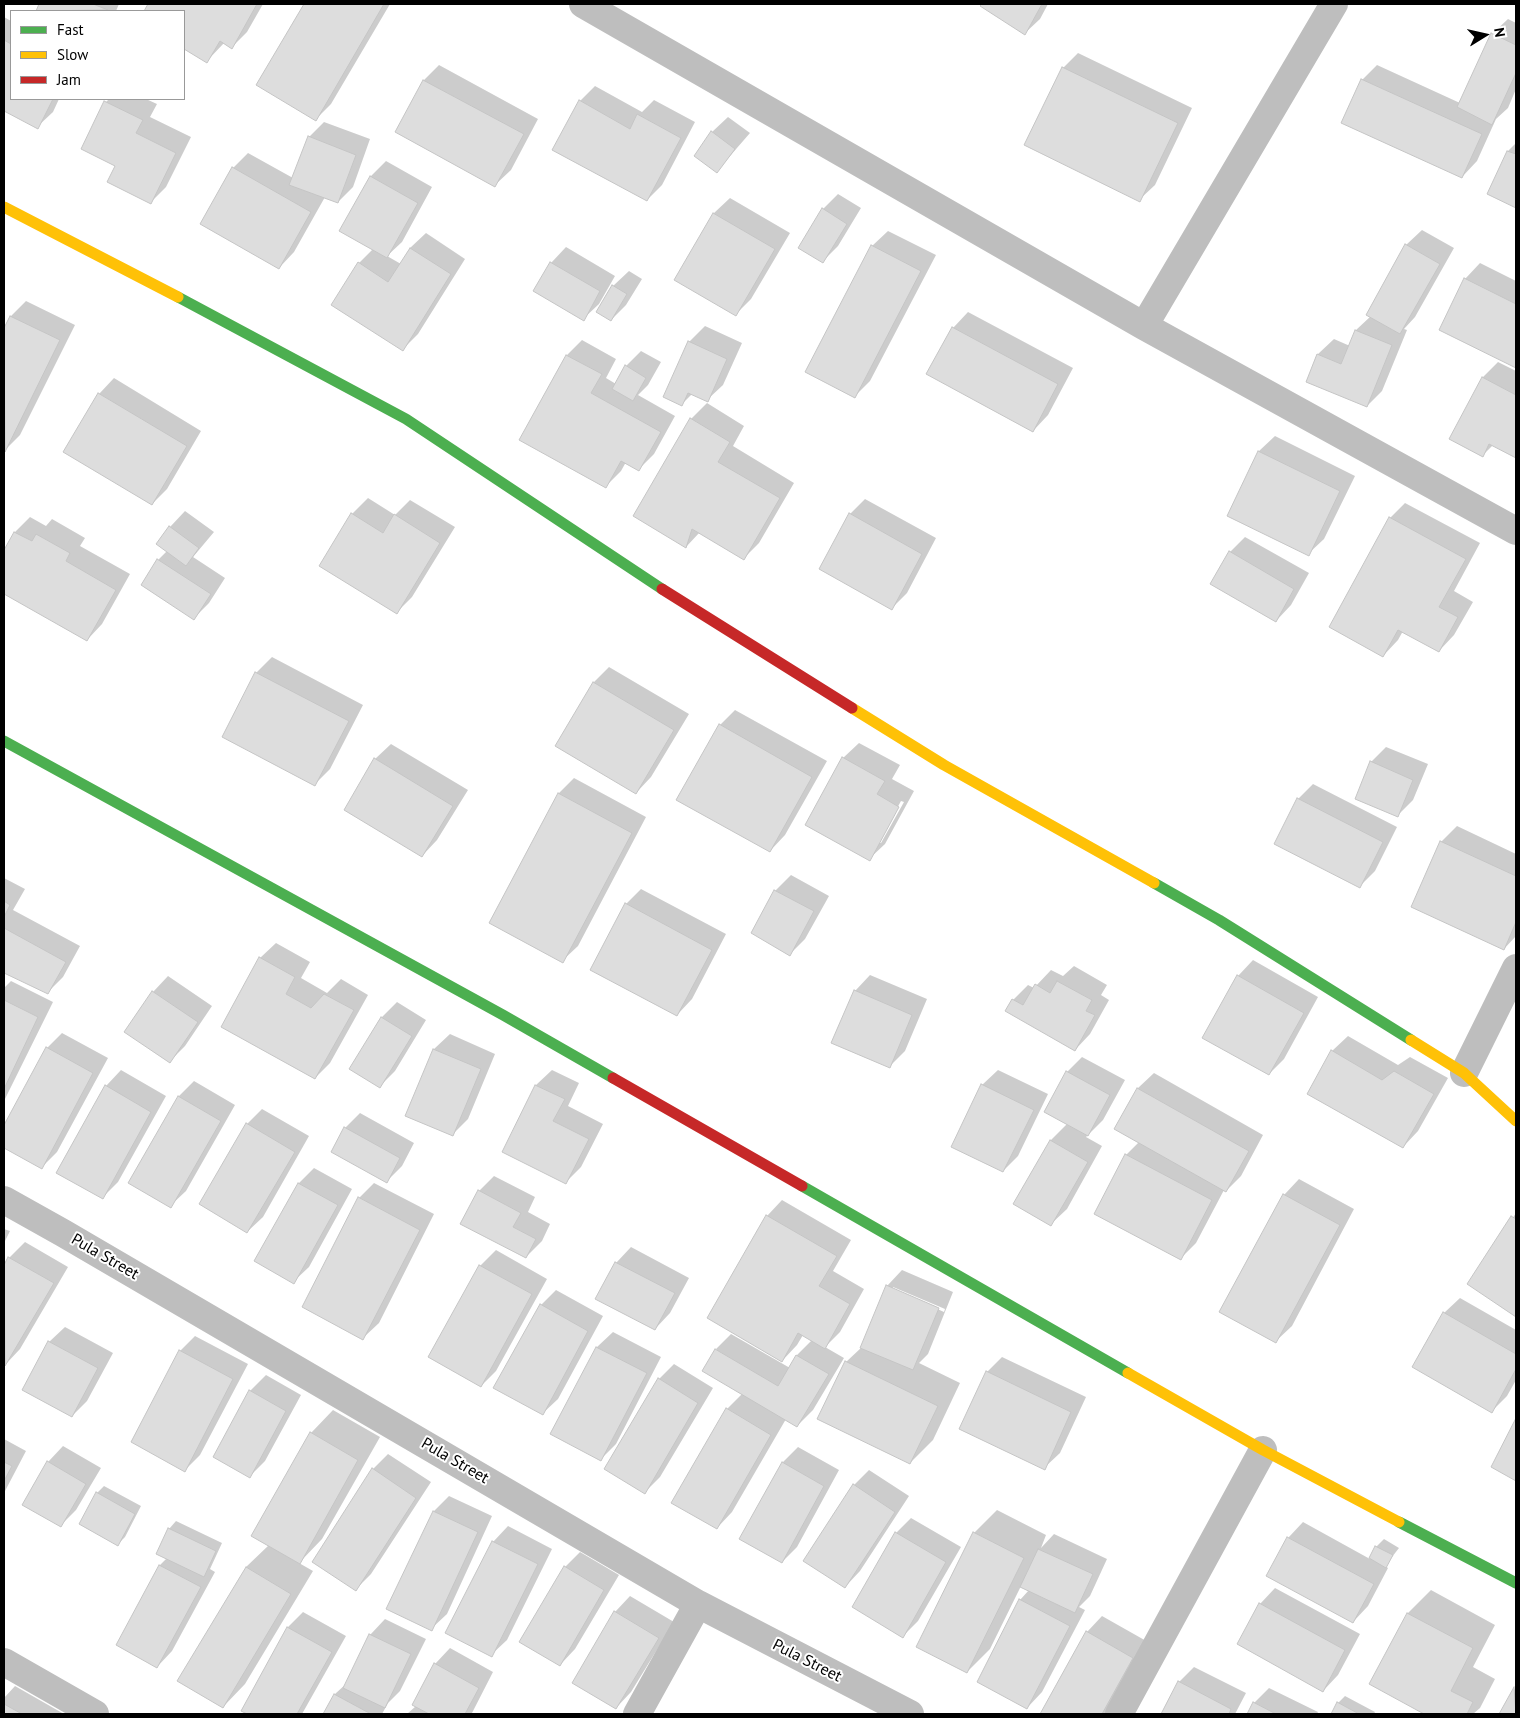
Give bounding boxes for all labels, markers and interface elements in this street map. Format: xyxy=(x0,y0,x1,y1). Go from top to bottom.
legend xyxy=(10,10,185,100)
north arrow xyxy=(1460,10,1510,60)
text: Fast xyxy=(57,20,84,39)
text: N xyxy=(1490,26,1509,38)
text: Slow xyxy=(57,45,88,64)
text: Jam xyxy=(57,70,81,89)
street label: Pula Street xyxy=(68,1230,142,1284)
street label: Pula Street xyxy=(418,1434,492,1488)
street label: Pula Street xyxy=(769,1635,845,1687)

